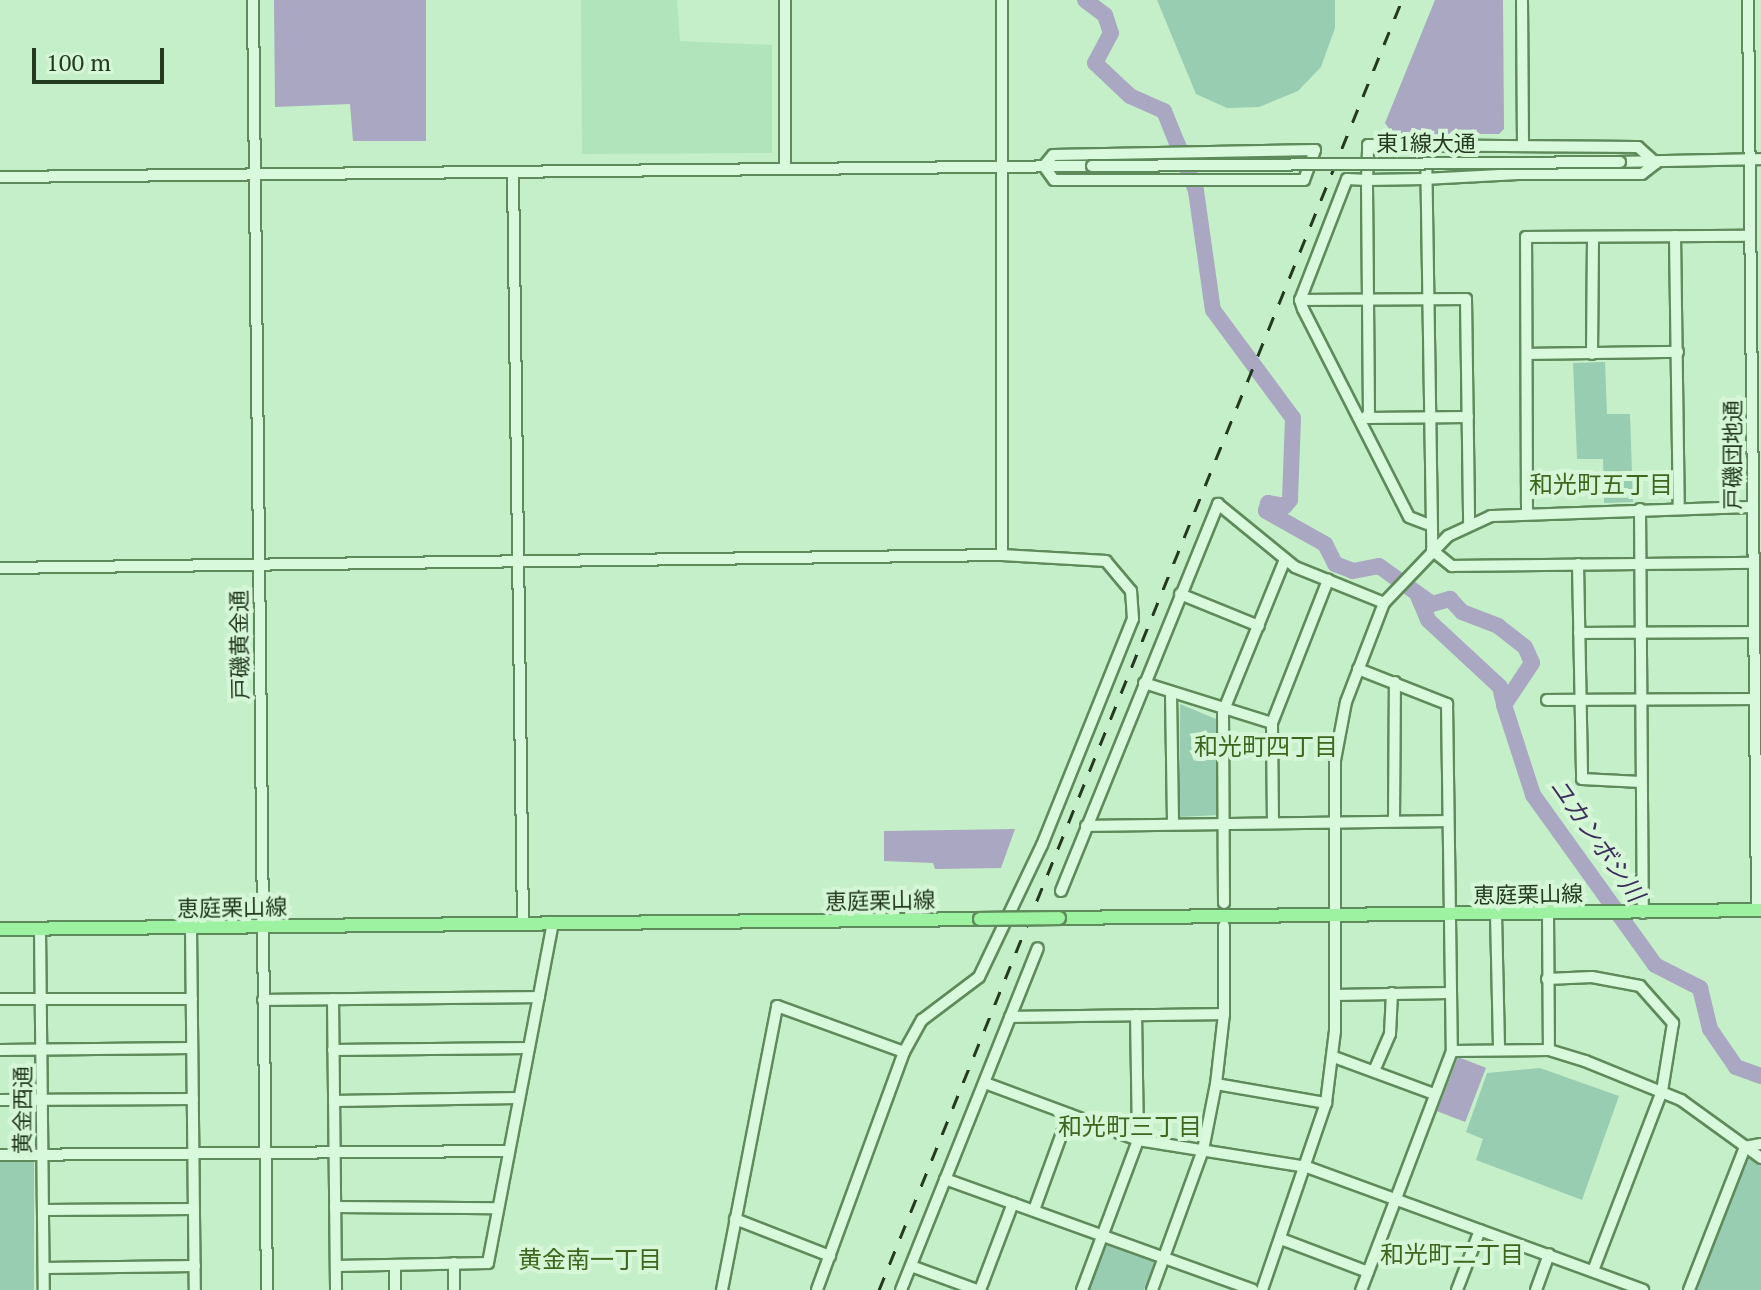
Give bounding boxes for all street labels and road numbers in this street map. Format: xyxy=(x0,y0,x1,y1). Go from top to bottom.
street label: 東1線大通 xyxy=(1376,130,1476,156)
street label: 戸磯団地通 xyxy=(1719,400,1745,510)
street label: 戸磯黄金通 xyxy=(225,590,253,700)
street label: 恵庭栗山線 xyxy=(1473,880,1583,908)
street label: 恵庭栗山線 xyxy=(825,886,935,914)
street label: 恵庭栗山線 xyxy=(177,893,287,921)
street label: 黄金西通 xyxy=(9,1066,35,1154)

